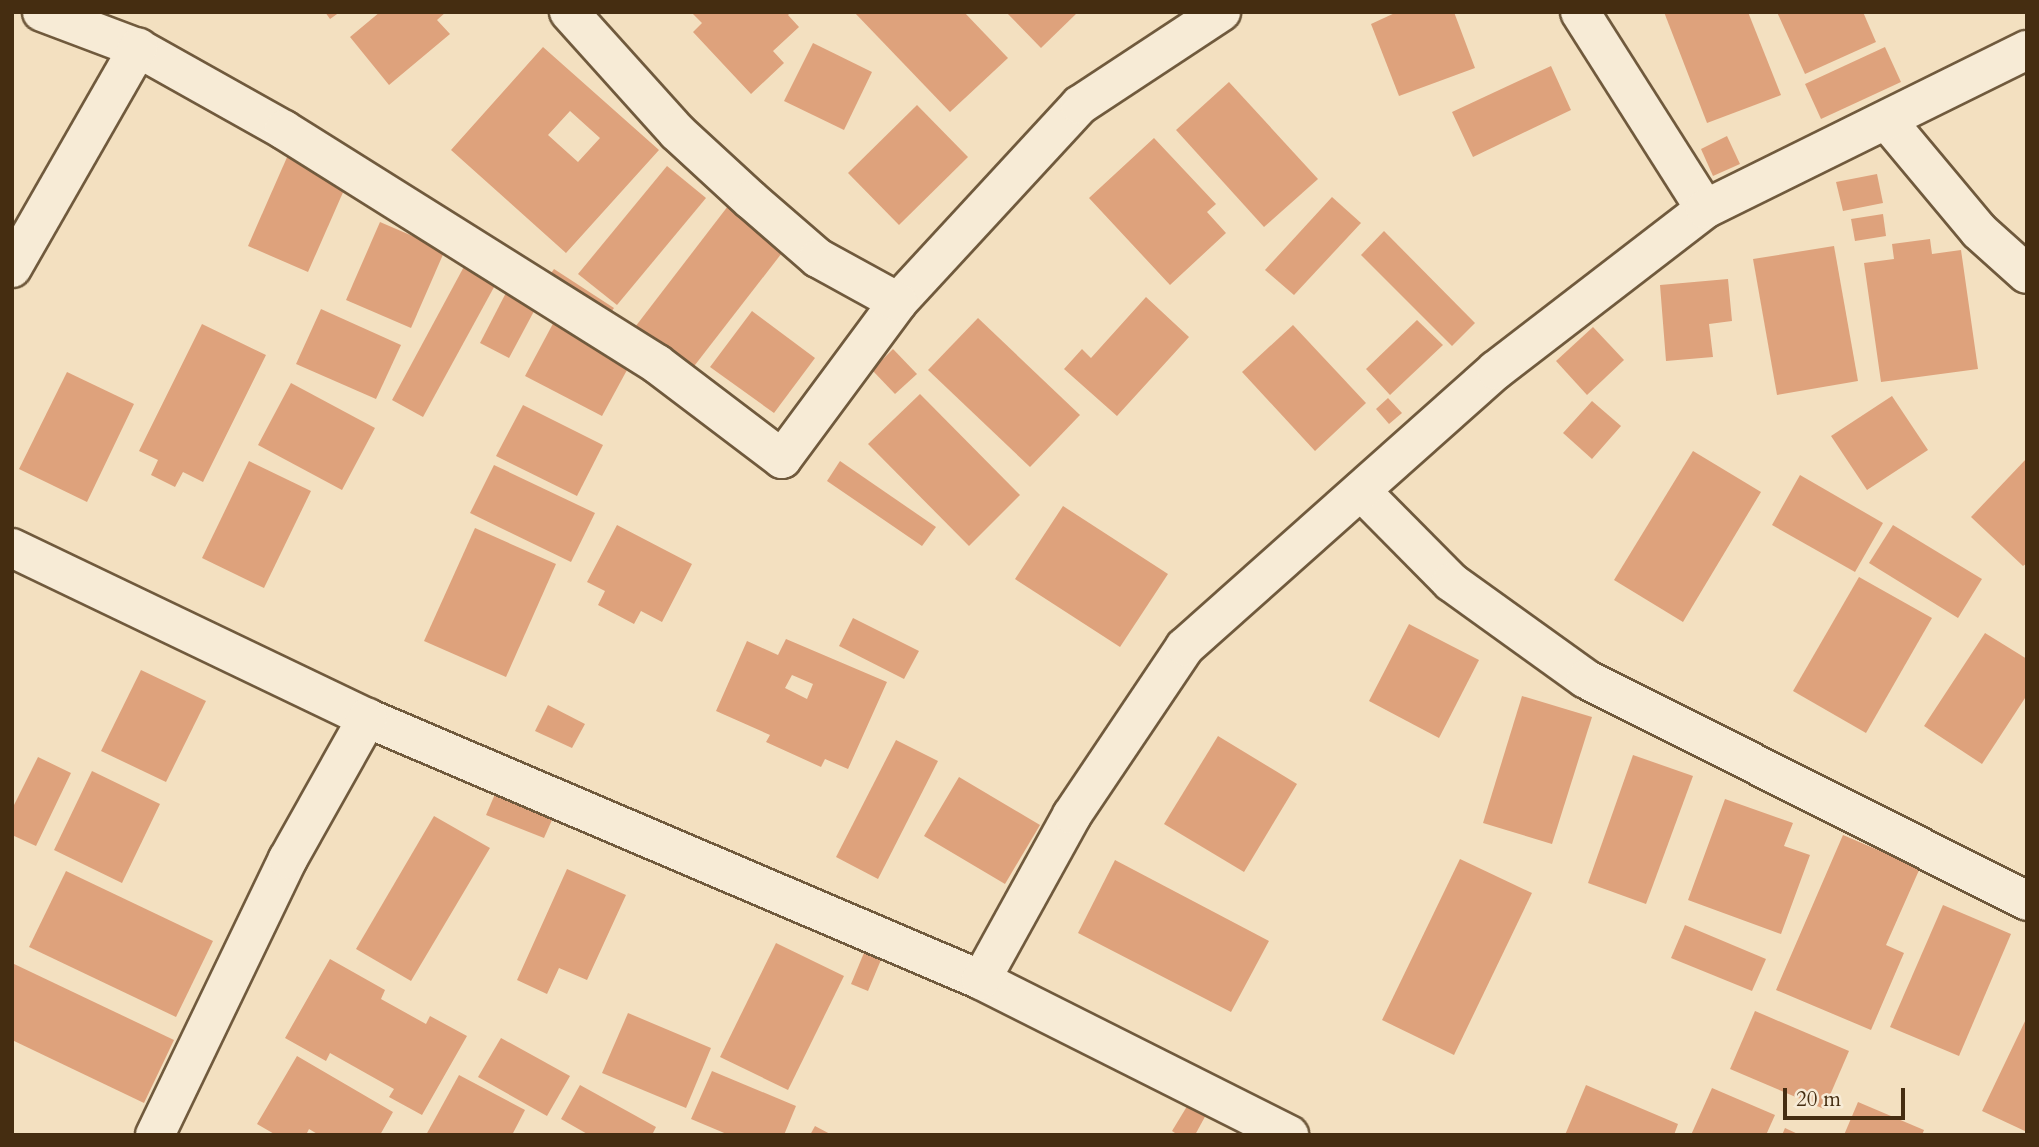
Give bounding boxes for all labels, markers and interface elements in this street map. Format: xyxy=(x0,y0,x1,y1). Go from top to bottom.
scale bar xyxy=(1787,1074,1910,1118)
text: 20 m xyxy=(1796,1085,1841,1114)

